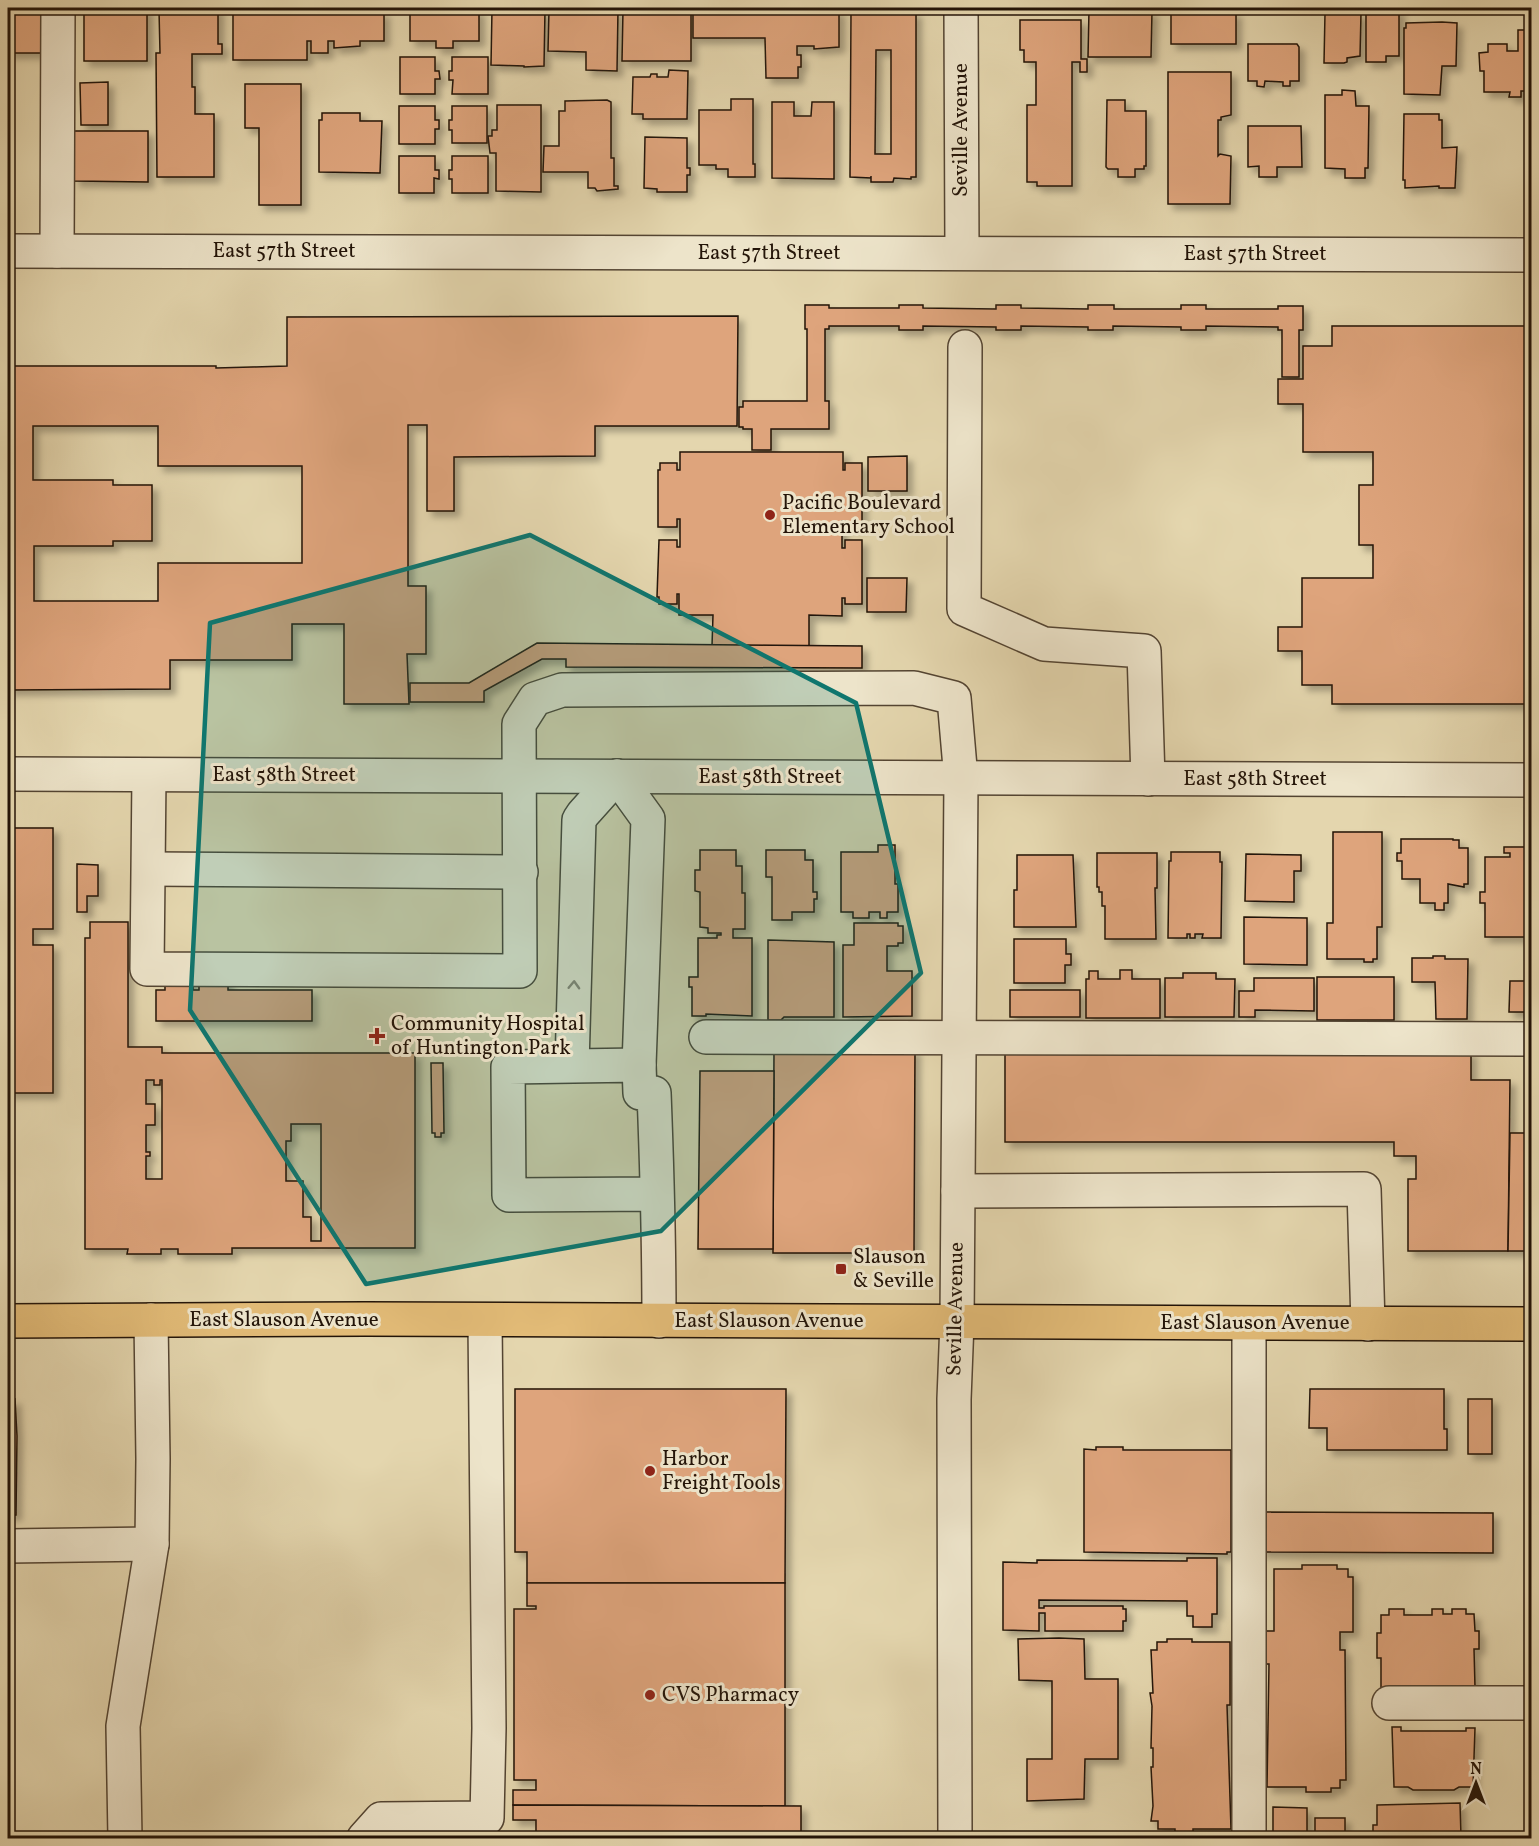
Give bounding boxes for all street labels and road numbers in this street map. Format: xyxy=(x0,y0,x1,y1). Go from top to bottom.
street label: Seville Avenue xyxy=(947,63,976,197)
street label: East 57th Street xyxy=(212,237,356,266)
street label: East 57th Street xyxy=(697,239,841,268)
street label: East 57th Street xyxy=(1183,240,1327,269)
street label: East 58th Street xyxy=(212,761,356,790)
street label: East 58th Street xyxy=(698,763,842,792)
street label: East 58th Street xyxy=(1183,765,1327,794)
street label: Seville Avenue xyxy=(940,1242,972,1376)
street label: East Slauson Avenue xyxy=(189,1306,379,1335)
street label: East Slauson Avenue xyxy=(674,1307,864,1336)
street label: East Slauson Avenue xyxy=(1160,1309,1350,1338)

